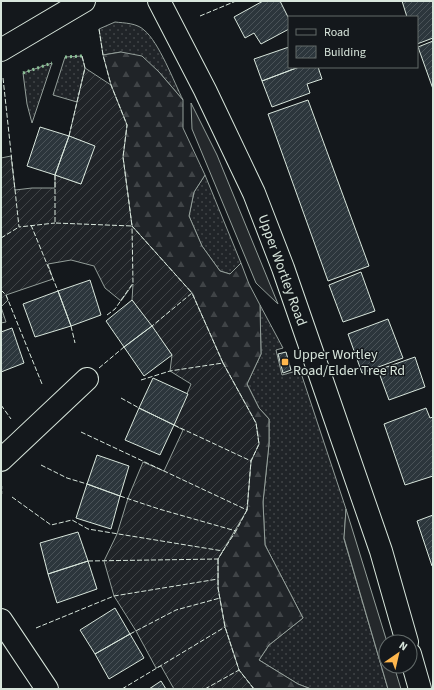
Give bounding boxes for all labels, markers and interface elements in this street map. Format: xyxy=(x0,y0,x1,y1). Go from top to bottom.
legend xyxy=(288,16,418,68)
text: Road xyxy=(324,24,350,41)
text: Building xyxy=(324,44,366,61)
street label: Upper Wortley Road xyxy=(253,212,312,329)
place label: Upper Wortley Road/Elder Tree Rd xyxy=(293,345,405,381)
marker: Upper Wortley Road/Elder Tree Rd xyxy=(280,357,290,367)
north arrow xyxy=(378,634,418,674)
text: N xyxy=(396,638,411,654)

